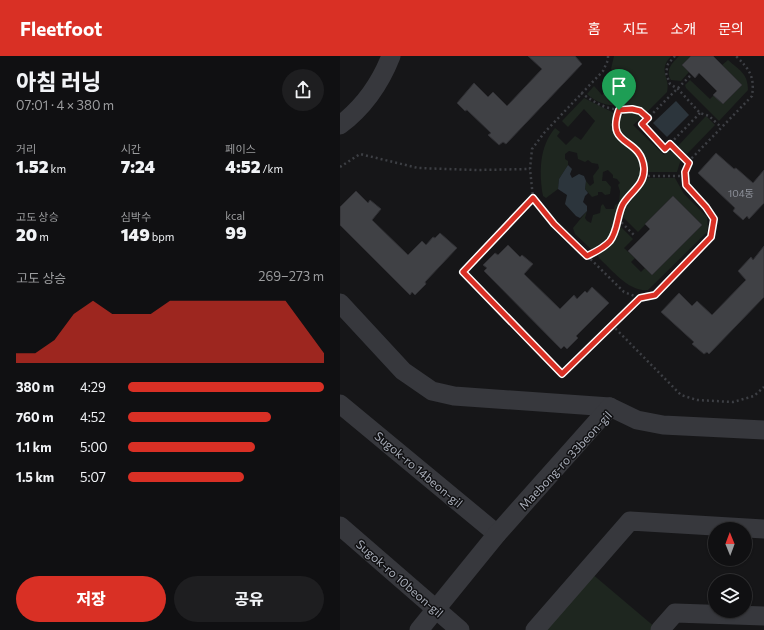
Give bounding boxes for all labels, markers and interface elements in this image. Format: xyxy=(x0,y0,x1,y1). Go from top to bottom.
text: Fleetfoot xyxy=(20,17,102,40)
text: 홈 xyxy=(588,20,601,37)
text: 지도 xyxy=(623,20,648,37)
text: 소개 xyxy=(670,20,696,37)
text: 문의 xyxy=(718,20,744,37)
text: 아침 러닝 xyxy=(16,68,101,95)
button: share xyxy=(282,69,324,111)
pin xyxy=(602,69,636,110)
icon: arrive xyxy=(608,75,630,97)
text: 07:01 · 4 × 380 m xyxy=(16,97,114,113)
text: 거리 xyxy=(16,142,36,155)
text: 시간 xyxy=(121,142,141,155)
text: 페이스 xyxy=(225,142,256,155)
text: 1.52 xyxy=(16,156,49,177)
text: 7:24 xyxy=(121,156,155,177)
text: 4:52 xyxy=(225,156,260,177)
text: km xyxy=(49,162,66,175)
text: /km xyxy=(260,162,283,175)
house number: 104동 xyxy=(728,187,754,199)
text: kcal xyxy=(225,209,245,222)
text: 고도 상승 xyxy=(16,210,59,223)
text: 심박수 xyxy=(121,210,151,223)
text: 99 xyxy=(225,222,247,243)
text: 20 xyxy=(16,224,37,245)
text: 149 xyxy=(121,224,150,245)
text: m xyxy=(37,230,49,243)
text: bpm xyxy=(150,230,174,243)
text: 269–273 m xyxy=(258,268,324,284)
text: 고도 상승 xyxy=(16,270,66,286)
text: 380 m xyxy=(16,379,54,395)
text: 4:29 xyxy=(80,379,106,395)
street label: Maebong-ro 33beon-gil xyxy=(516,408,614,512)
text: 760 m xyxy=(16,409,54,425)
text: 4:52 xyxy=(80,409,106,425)
street label: Sugok-ro 14beon-gil xyxy=(372,428,466,510)
text: 1.1 km xyxy=(16,439,52,455)
text: 5:00 xyxy=(80,439,108,455)
text: 1.5 km xyxy=(16,469,54,485)
text: 5:07 xyxy=(80,469,106,485)
north arrow xyxy=(708,522,752,566)
map controls xyxy=(708,522,752,618)
street label: Sugok-ro 10beon-gil xyxy=(354,536,446,620)
button: layers xyxy=(708,574,752,618)
button: 저장 xyxy=(16,576,166,622)
button: 공유 xyxy=(174,576,324,622)

